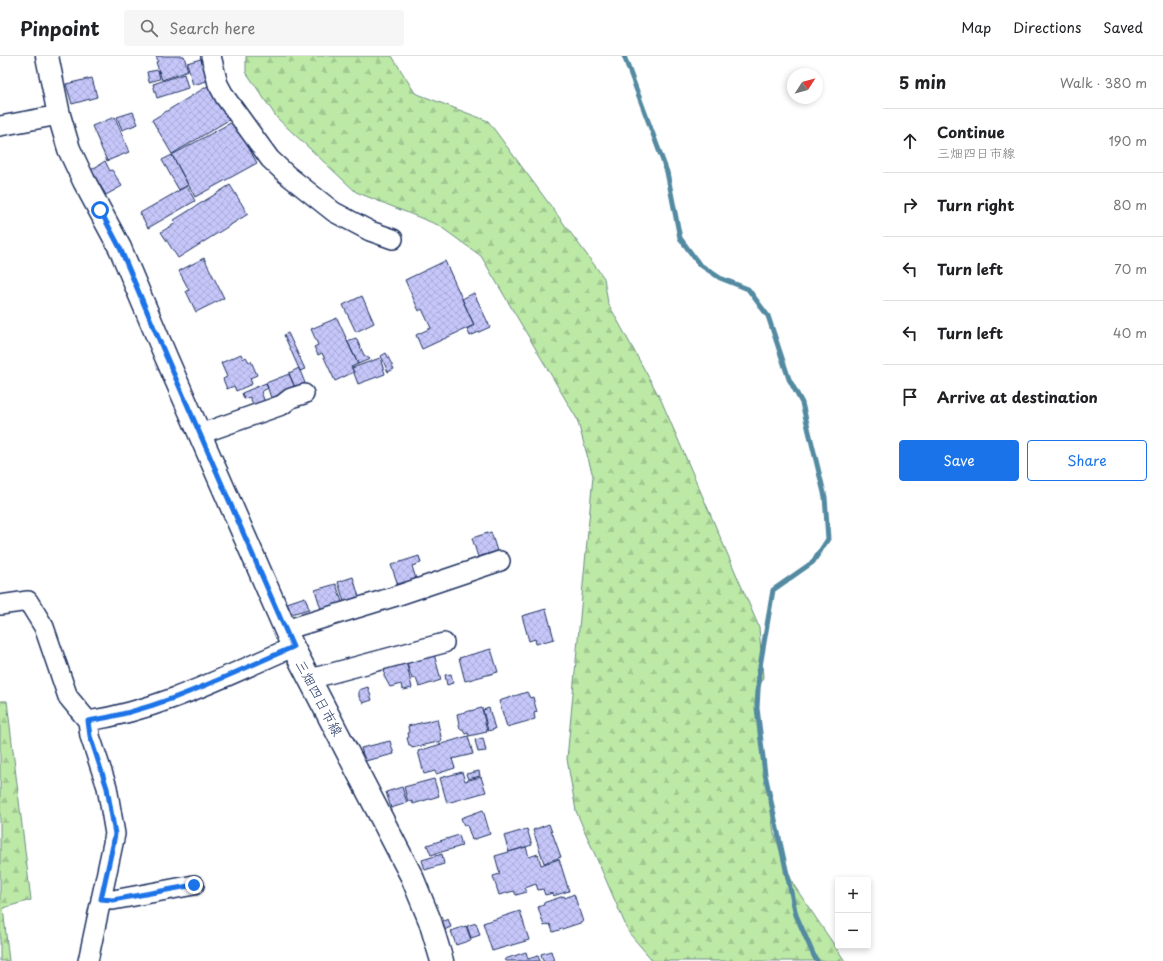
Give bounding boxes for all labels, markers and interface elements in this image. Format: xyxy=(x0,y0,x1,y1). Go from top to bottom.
search box xyxy=(124,10,404,46)
text: Pinpoint xyxy=(20,14,100,42)
text: Search here xyxy=(170,16,255,39)
icon: search xyxy=(138,17,160,39)
text: Map xyxy=(961,17,991,38)
text: Directions xyxy=(1013,17,1081,38)
text: Saved xyxy=(1103,17,1143,38)
north arrow xyxy=(787,68,823,104)
text: 5 min xyxy=(899,69,946,95)
text: Walk · 380 m xyxy=(1060,73,1147,92)
text: Continue xyxy=(937,120,1005,143)
icon: ahead xyxy=(899,130,921,152)
text: 190 m xyxy=(1108,131,1147,150)
text: 三畑四日市線 xyxy=(937,143,1015,162)
text: Turn right xyxy=(937,193,1014,216)
icon: right xyxy=(899,194,921,216)
text: 80 m xyxy=(1113,195,1147,214)
route start xyxy=(91,201,109,219)
text: Turn left xyxy=(937,257,1003,280)
icon: left xyxy=(899,258,921,280)
text: 70 m xyxy=(1114,259,1147,278)
text: Turn left xyxy=(937,321,1003,344)
icon: left xyxy=(899,322,921,344)
text: 40 m xyxy=(1113,323,1147,342)
text: Arrive at destination xyxy=(937,385,1098,408)
icon: arrive xyxy=(899,386,921,408)
button: Save xyxy=(899,440,1019,481)
button: Share xyxy=(1027,440,1147,481)
street label: 三畑四日市線 xyxy=(290,656,348,740)
route end xyxy=(185,876,203,894)
map controls xyxy=(835,877,871,949)
button: + xyxy=(835,877,871,913)
button: − xyxy=(835,913,871,949)

